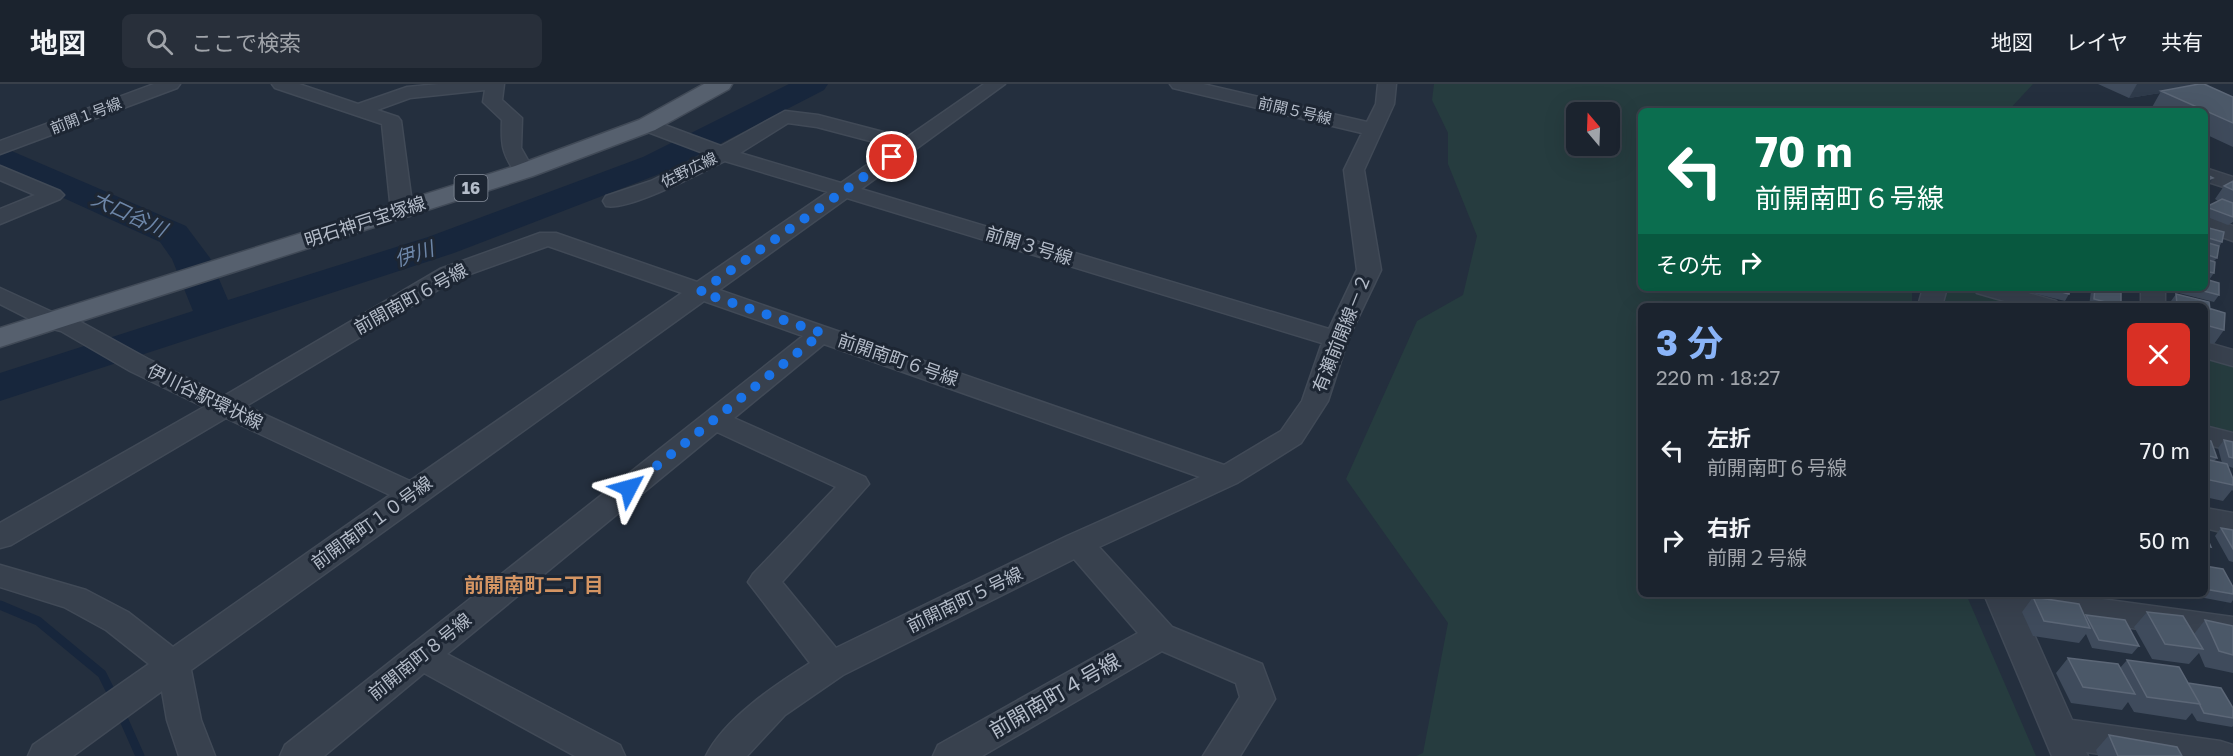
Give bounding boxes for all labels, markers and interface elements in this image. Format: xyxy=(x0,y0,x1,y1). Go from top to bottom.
search box xyxy=(122,14,542,68)
icon: search xyxy=(143,25,176,58)
text: 地図 xyxy=(30,26,86,59)
text: ここで検索 xyxy=(191,29,301,56)
text: 地図 xyxy=(1991,29,2033,55)
text: レイヤ xyxy=(2066,29,2128,55)
text: 共有 xyxy=(2161,29,2203,55)
street label: 前開１号線 xyxy=(47,93,124,137)
street label: 前開５号線 xyxy=(1257,93,1334,127)
north arrow xyxy=(1566,102,1620,156)
map controls xyxy=(1566,102,1620,156)
text: 70 m xyxy=(1755,126,1852,176)
pin xyxy=(866,131,917,182)
icon: left xyxy=(1656,132,1734,210)
icon: arrive xyxy=(875,140,908,173)
street label: 佐野広線 xyxy=(658,148,719,190)
road number: 16 xyxy=(454,175,488,201)
text: 前開南町６号線 xyxy=(1755,182,1944,214)
water label: 大口谷川 xyxy=(88,185,173,242)
street label: 明石神戸宝塚線 xyxy=(301,191,428,251)
street label: 前開３号線 xyxy=(983,221,1076,269)
water label: 伊川 xyxy=(391,235,438,271)
icon: right xyxy=(1734,246,1767,279)
text: その先 xyxy=(1656,251,1722,278)
street label: 前開南町６号線 xyxy=(350,258,471,338)
street label: 有瀬前開線－２ xyxy=(1307,270,1375,395)
text: 3 分 xyxy=(1656,321,1723,364)
button: close xyxy=(2127,323,2190,386)
street label: 前開南町６号線 xyxy=(835,328,961,390)
street label: 伊川谷駅環状線 xyxy=(144,359,267,434)
text: 220 m · 18:27 xyxy=(1656,365,1780,389)
text: 左折 xyxy=(1707,424,1751,451)
icon: left xyxy=(1656,434,1689,467)
text: 70 m xyxy=(2140,437,2190,464)
text: 前開南町６号線 xyxy=(1707,455,1847,479)
position arrow xyxy=(597,456,661,520)
street label: 前開南町１０号線 xyxy=(307,471,436,573)
text: 右折 xyxy=(1707,514,1751,541)
icon: right xyxy=(1656,524,1689,557)
text: 50 m xyxy=(2139,527,2190,554)
text: 前開２号線 xyxy=(1707,545,1807,569)
street label: 前開南町５号線 xyxy=(903,562,1026,637)
district label: 前開南町二丁目 xyxy=(464,572,604,596)
street label: 前開南町８号線 xyxy=(363,608,475,704)
street label: 前開南町４号線 xyxy=(984,647,1125,743)

